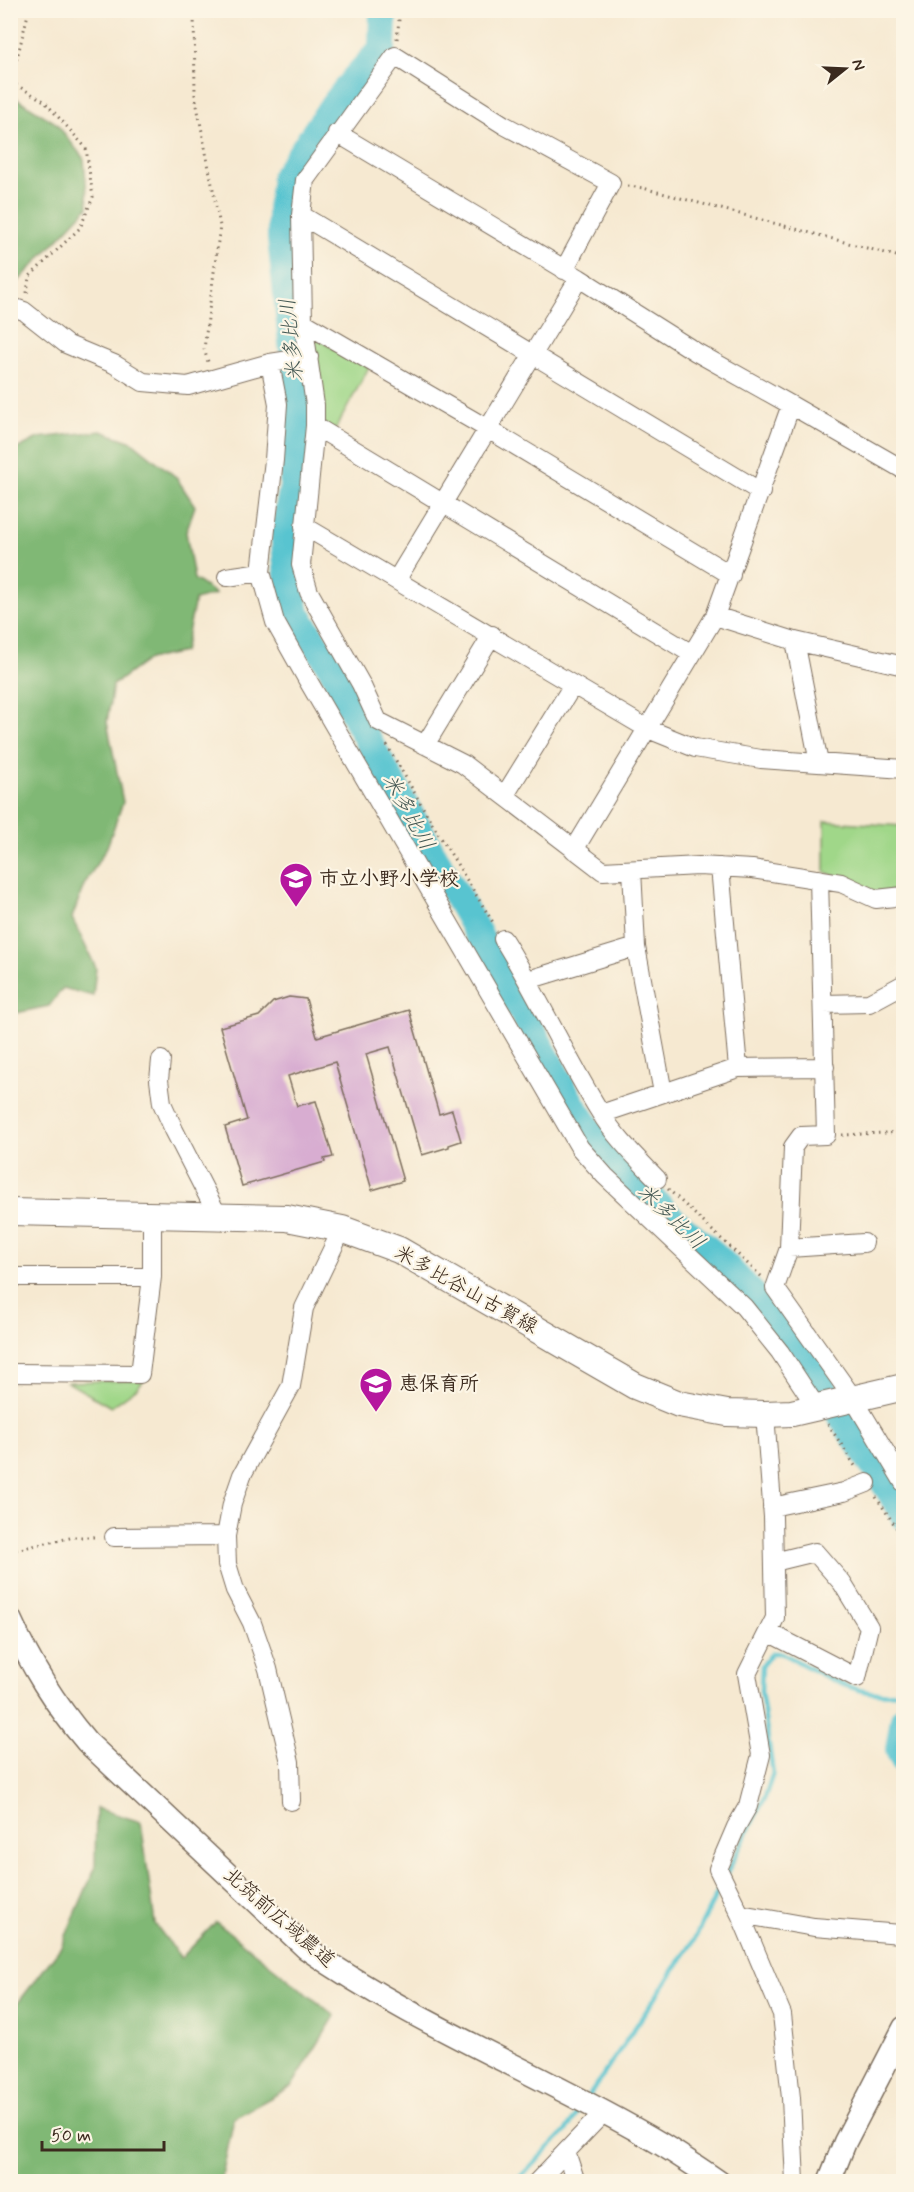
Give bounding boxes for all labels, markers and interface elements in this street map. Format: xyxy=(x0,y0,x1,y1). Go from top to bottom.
north arrow xyxy=(815,39,875,99)
text: N xyxy=(846,57,869,73)
water label: 米多比川 xyxy=(274,297,310,383)
water label: 米多比川 xyxy=(375,768,441,856)
school or university icon: 市立小野小学校 xyxy=(278,861,314,908)
place label: 市立小野小学校 xyxy=(319,866,459,893)
water label: 米多比川 xyxy=(631,1178,711,1256)
street label: 米多比谷山古賀線 xyxy=(389,1239,543,1341)
school or university icon: 恵保育所 xyxy=(358,1366,394,1413)
place label: 恵保育所 xyxy=(399,1371,479,1398)
street label: 北筑前広域農道 xyxy=(217,1862,341,1974)
scale bar xyxy=(42,2114,164,2152)
text: 50 m xyxy=(51,2124,91,2148)

